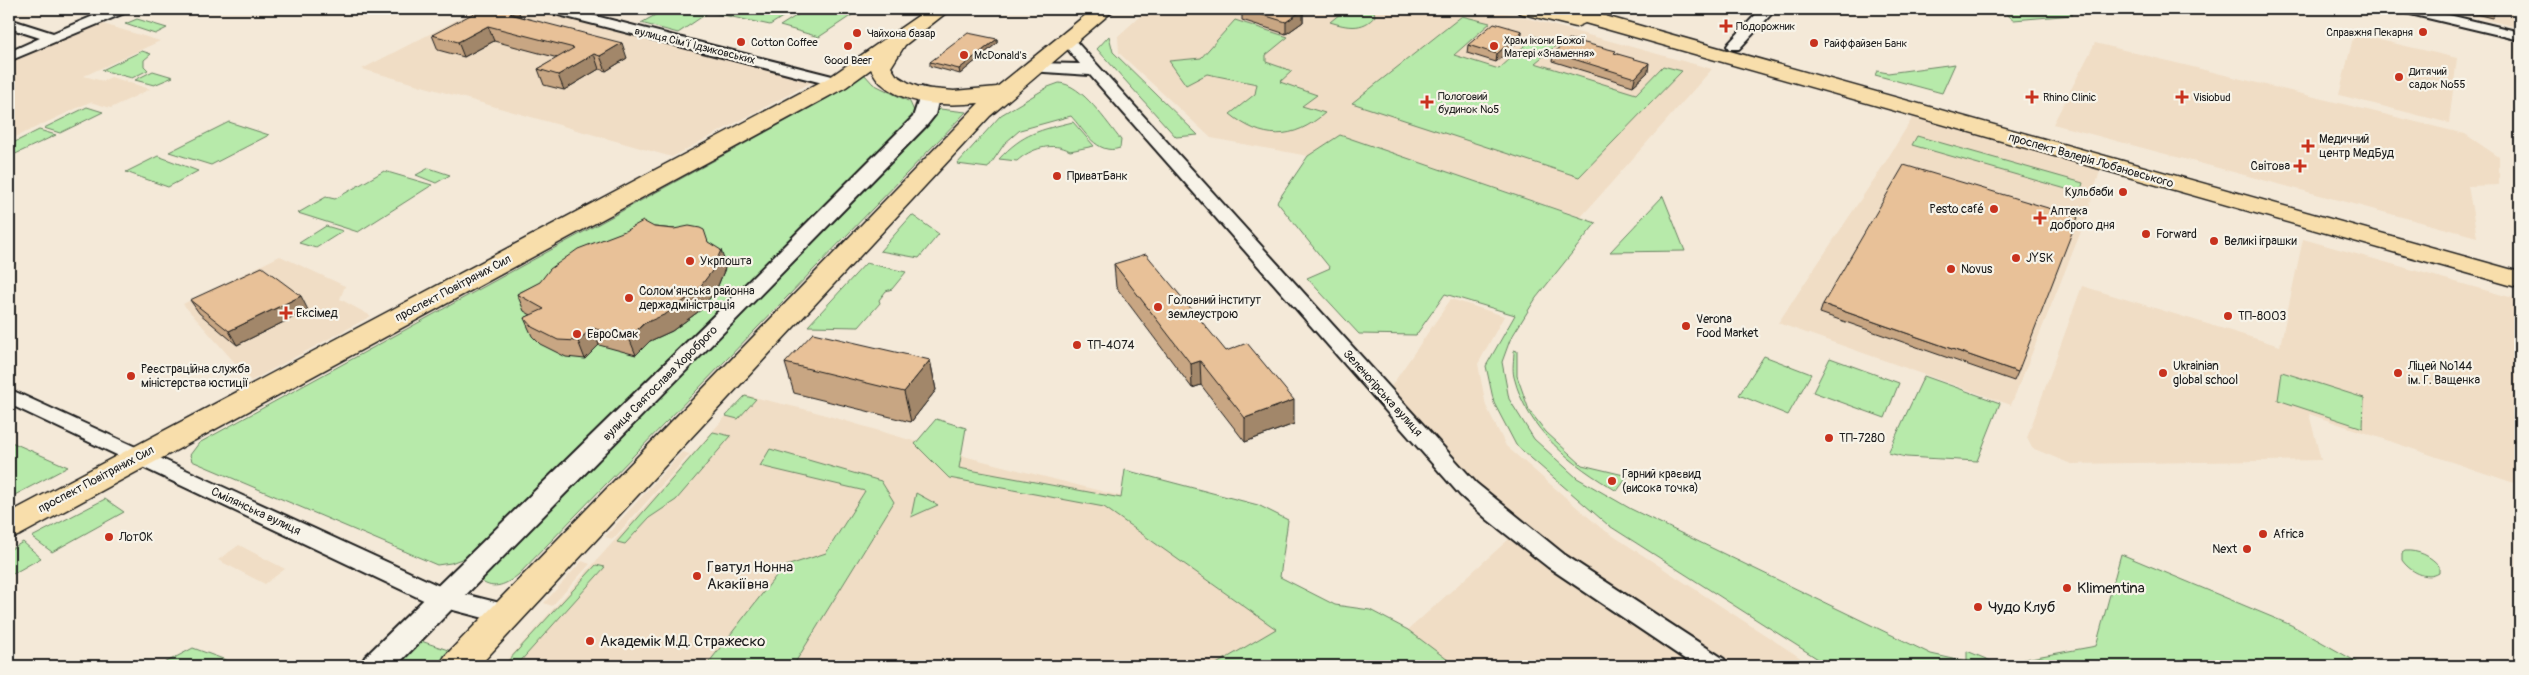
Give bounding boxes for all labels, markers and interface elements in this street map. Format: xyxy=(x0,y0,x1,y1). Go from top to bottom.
marker: Подорожник xyxy=(1720,20,1732,32)
place label: Подорожник xyxy=(1736,20,1796,33)
street label: вулиця Сімʼї Ідзиковських xyxy=(633,24,756,67)
place label: Справжня Пекарня xyxy=(2326,26,2413,39)
marker: Справжня Пекарня xyxy=(2417,26,2429,38)
marker: Чайхона базар xyxy=(851,27,863,39)
place label: Чайхона базар xyxy=(867,27,935,40)
place label: Храм ікони Божої Матері «Знамення» xyxy=(1504,34,1595,60)
marker: Cotton Coffee xyxy=(735,36,747,48)
place label: Cotton Coffee xyxy=(751,36,818,49)
marker: Райффайзен Банк xyxy=(1808,37,1820,49)
place label: Райффайзен Банк xyxy=(1824,37,1908,50)
marker: Good Beer xyxy=(842,40,854,52)
marker: Храм ікони Божої Матері «Знамення» xyxy=(1488,40,1500,52)
marker: McDonald's xyxy=(958,49,970,61)
place label: McDonald's xyxy=(974,49,1027,62)
place label: Good Beer xyxy=(824,54,872,67)
place label: Дитячий садок №55 xyxy=(2408,65,2466,91)
marker: Дитячий садок №55 xyxy=(2393,71,2405,83)
place label: Пологовий будинок №5 xyxy=(1438,90,1499,116)
marker: Rhino Clinic xyxy=(2025,90,2039,104)
marker: Visiobud xyxy=(2175,90,2189,104)
place label: Rhino Clinic xyxy=(2043,91,2097,104)
place label: Visiobud xyxy=(2193,91,2231,104)
marker: Пологовий будинок №5 xyxy=(1420,95,1434,109)
street label: проспект Валерія Лобановського xyxy=(2007,130,2176,191)
place label: Медичний центр МедБуд xyxy=(2319,132,2395,161)
marker: Медичний центр МедБуд xyxy=(2301,139,2315,153)
place label: Світова xyxy=(2251,159,2290,174)
marker: Світова xyxy=(2294,160,2306,172)
place label: ПриватБанк xyxy=(1067,169,1128,184)
marker: ПриватБанк xyxy=(1051,170,1063,182)
place label: Кульбаби xyxy=(2065,185,2114,200)
marker: Кульбаби xyxy=(2117,186,2129,198)
place label: Pesto café xyxy=(1929,202,1984,217)
marker: Pesto café xyxy=(1988,203,2000,215)
place label: Аптека доброго дня xyxy=(2050,204,2115,233)
marker: Аптека доброго дня xyxy=(2034,212,2046,224)
place label: Forward xyxy=(2156,227,2197,242)
marker: Forward xyxy=(2140,228,2152,240)
place label: Великі іграшки xyxy=(2224,234,2297,249)
marker: Великі іграшки xyxy=(2208,235,2220,247)
place label: JYSK xyxy=(2026,251,2053,266)
street label: проспект Повітряних Сил xyxy=(393,252,514,325)
marker: JYSK xyxy=(2010,252,2022,264)
place label: Укрпошта xyxy=(700,254,752,269)
marker: Укрпошта xyxy=(684,255,696,267)
place label: Novus xyxy=(1961,262,1993,277)
marker: Novus xyxy=(1945,263,1957,275)
place label: Солом'янська районна держадміністрація xyxy=(639,284,755,313)
marker: Солом'янська районна держадміністрація xyxy=(623,292,635,304)
place label: Головний інститут землеустрою xyxy=(1168,293,1261,322)
marker: Головний інститут землеустрою xyxy=(1152,301,1164,313)
place label: Ексімед xyxy=(296,306,338,321)
marker: Ексімед xyxy=(280,307,292,319)
place label: ТП-8003 xyxy=(2238,309,2286,324)
marker: ТП-8003 xyxy=(2222,310,2234,322)
place label: Verona Food Market xyxy=(1696,312,1758,341)
marker: Verona Food Market xyxy=(1680,320,1692,332)
street label: вулиця Святослава Хороброго xyxy=(600,322,721,444)
place label: ЕвроСмак xyxy=(587,327,638,342)
marker: ЕвроСмак xyxy=(571,328,583,340)
place label: ТП-4074 xyxy=(1087,338,1134,353)
marker: ТП-4074 xyxy=(1071,339,1083,351)
street label: Зеленогірська вулиця xyxy=(1340,347,1426,440)
place label: Ukrainian global school xyxy=(2173,359,2238,388)
place label: Ліцей №144 ім. Г. Ващенка xyxy=(2407,359,2480,388)
place label: Реєстраційна служба міністерства юстиції xyxy=(141,362,250,391)
marker: Ukrainian global school xyxy=(2157,367,2169,379)
marker: Ліцей №144 ім. Г. Ващенка xyxy=(2392,367,2404,379)
marker: Реєстраційна служба міністерства юстиції xyxy=(125,370,137,382)
place label: ТП-7280 xyxy=(1839,431,1885,446)
marker: ТП-7280 xyxy=(1823,432,1835,444)
street label: проспект Повітряних Сил xyxy=(36,443,157,516)
place label: Гарний краєвид (висока точка) xyxy=(1622,467,1702,496)
marker: Гарний краєвид (висока точка) xyxy=(1606,475,1618,487)
street label: Смілянська вулиця xyxy=(209,484,303,539)
place label: Africa xyxy=(2273,527,2304,542)
marker: Africa xyxy=(2257,528,2269,540)
place label: ЛотОК xyxy=(118,530,153,545)
marker: ЛотОК xyxy=(103,531,115,543)
place label: Next xyxy=(2212,542,2237,557)
marker: Next xyxy=(2241,543,2253,555)
place label: Гватул Нонна Акакіївна xyxy=(707,558,793,594)
marker: Гватул Нонна Акакіївна xyxy=(691,570,703,582)
place label: Klimentina xyxy=(2077,579,2145,598)
marker: Klimentina xyxy=(2061,582,2073,594)
place label: Чудо Клуб xyxy=(1988,598,2056,617)
marker: Чудо Клуб xyxy=(1972,601,1984,613)
place label: Академік М.Д. Стражеско xyxy=(600,632,765,651)
marker: Академік М.Д. Стражеско xyxy=(584,635,596,647)

